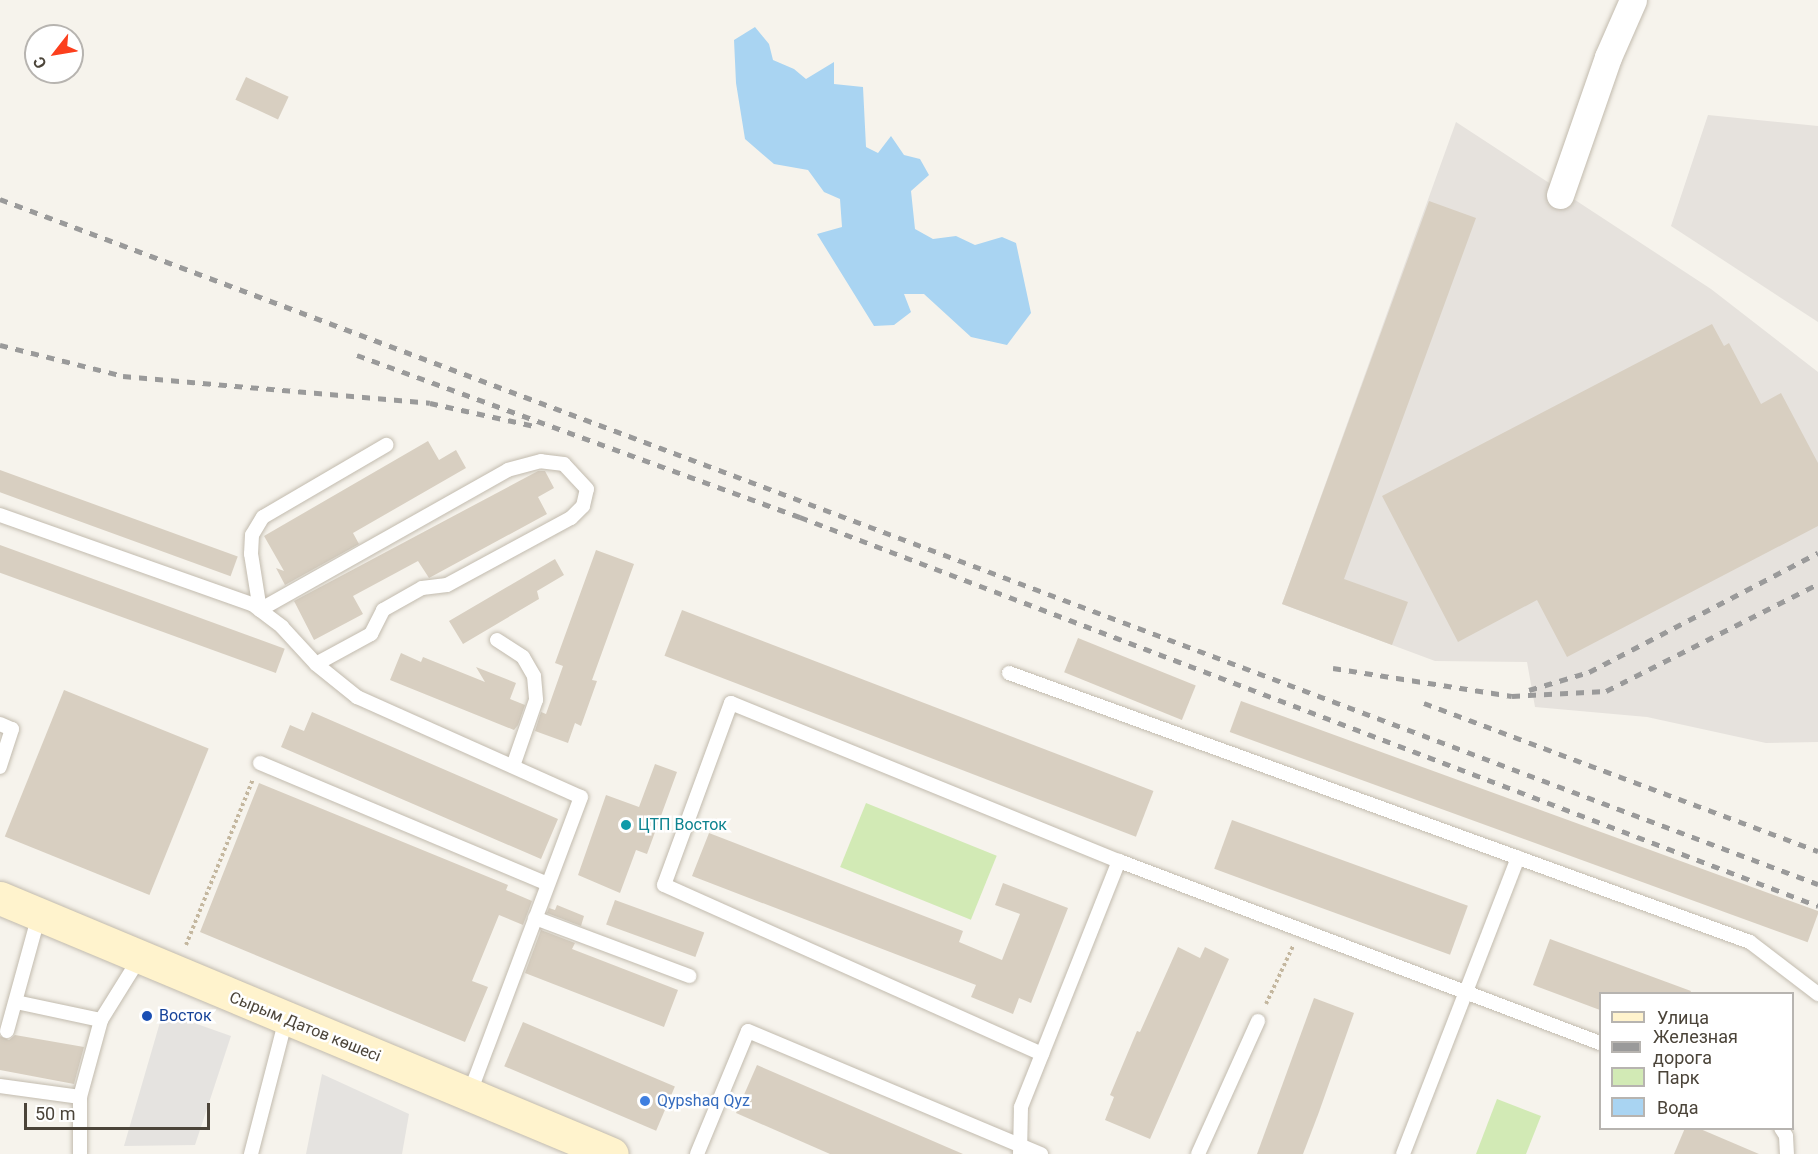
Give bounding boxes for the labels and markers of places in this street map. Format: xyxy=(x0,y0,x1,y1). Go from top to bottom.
place label: ЦТП Восток xyxy=(638,815,727,835)
marker: ЦТП Восток xyxy=(619,818,633,832)
place label: Восток xyxy=(159,1006,212,1026)
marker: Восток xyxy=(140,1009,154,1023)
place label: Qypshaq Qyz xyxy=(657,1091,750,1111)
marker: Qypshaq Qyz xyxy=(638,1094,652,1108)

